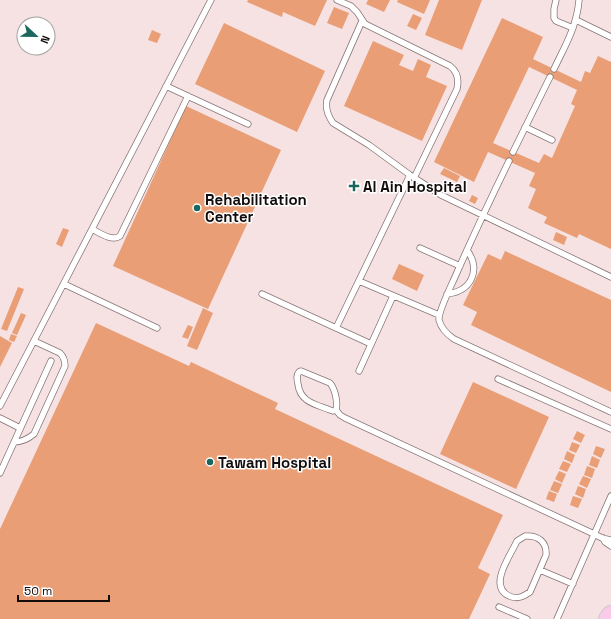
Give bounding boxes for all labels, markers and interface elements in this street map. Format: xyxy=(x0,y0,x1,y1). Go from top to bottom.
north arrow xyxy=(16,16,56,56)
text: N xyxy=(37,34,53,46)
place label: Al Ain Hospital xyxy=(363,177,467,196)
marker: Al Ain Hospital xyxy=(348,180,360,192)
place label: Rehabilitation Center xyxy=(205,190,307,226)
marker: Rehabilitation Center xyxy=(192,203,202,213)
place label: Tawam Hospital xyxy=(218,453,331,472)
marker: Tawam Hospital xyxy=(205,457,215,467)
scale bar xyxy=(18,577,109,603)
text: 50 m xyxy=(24,583,52,599)

